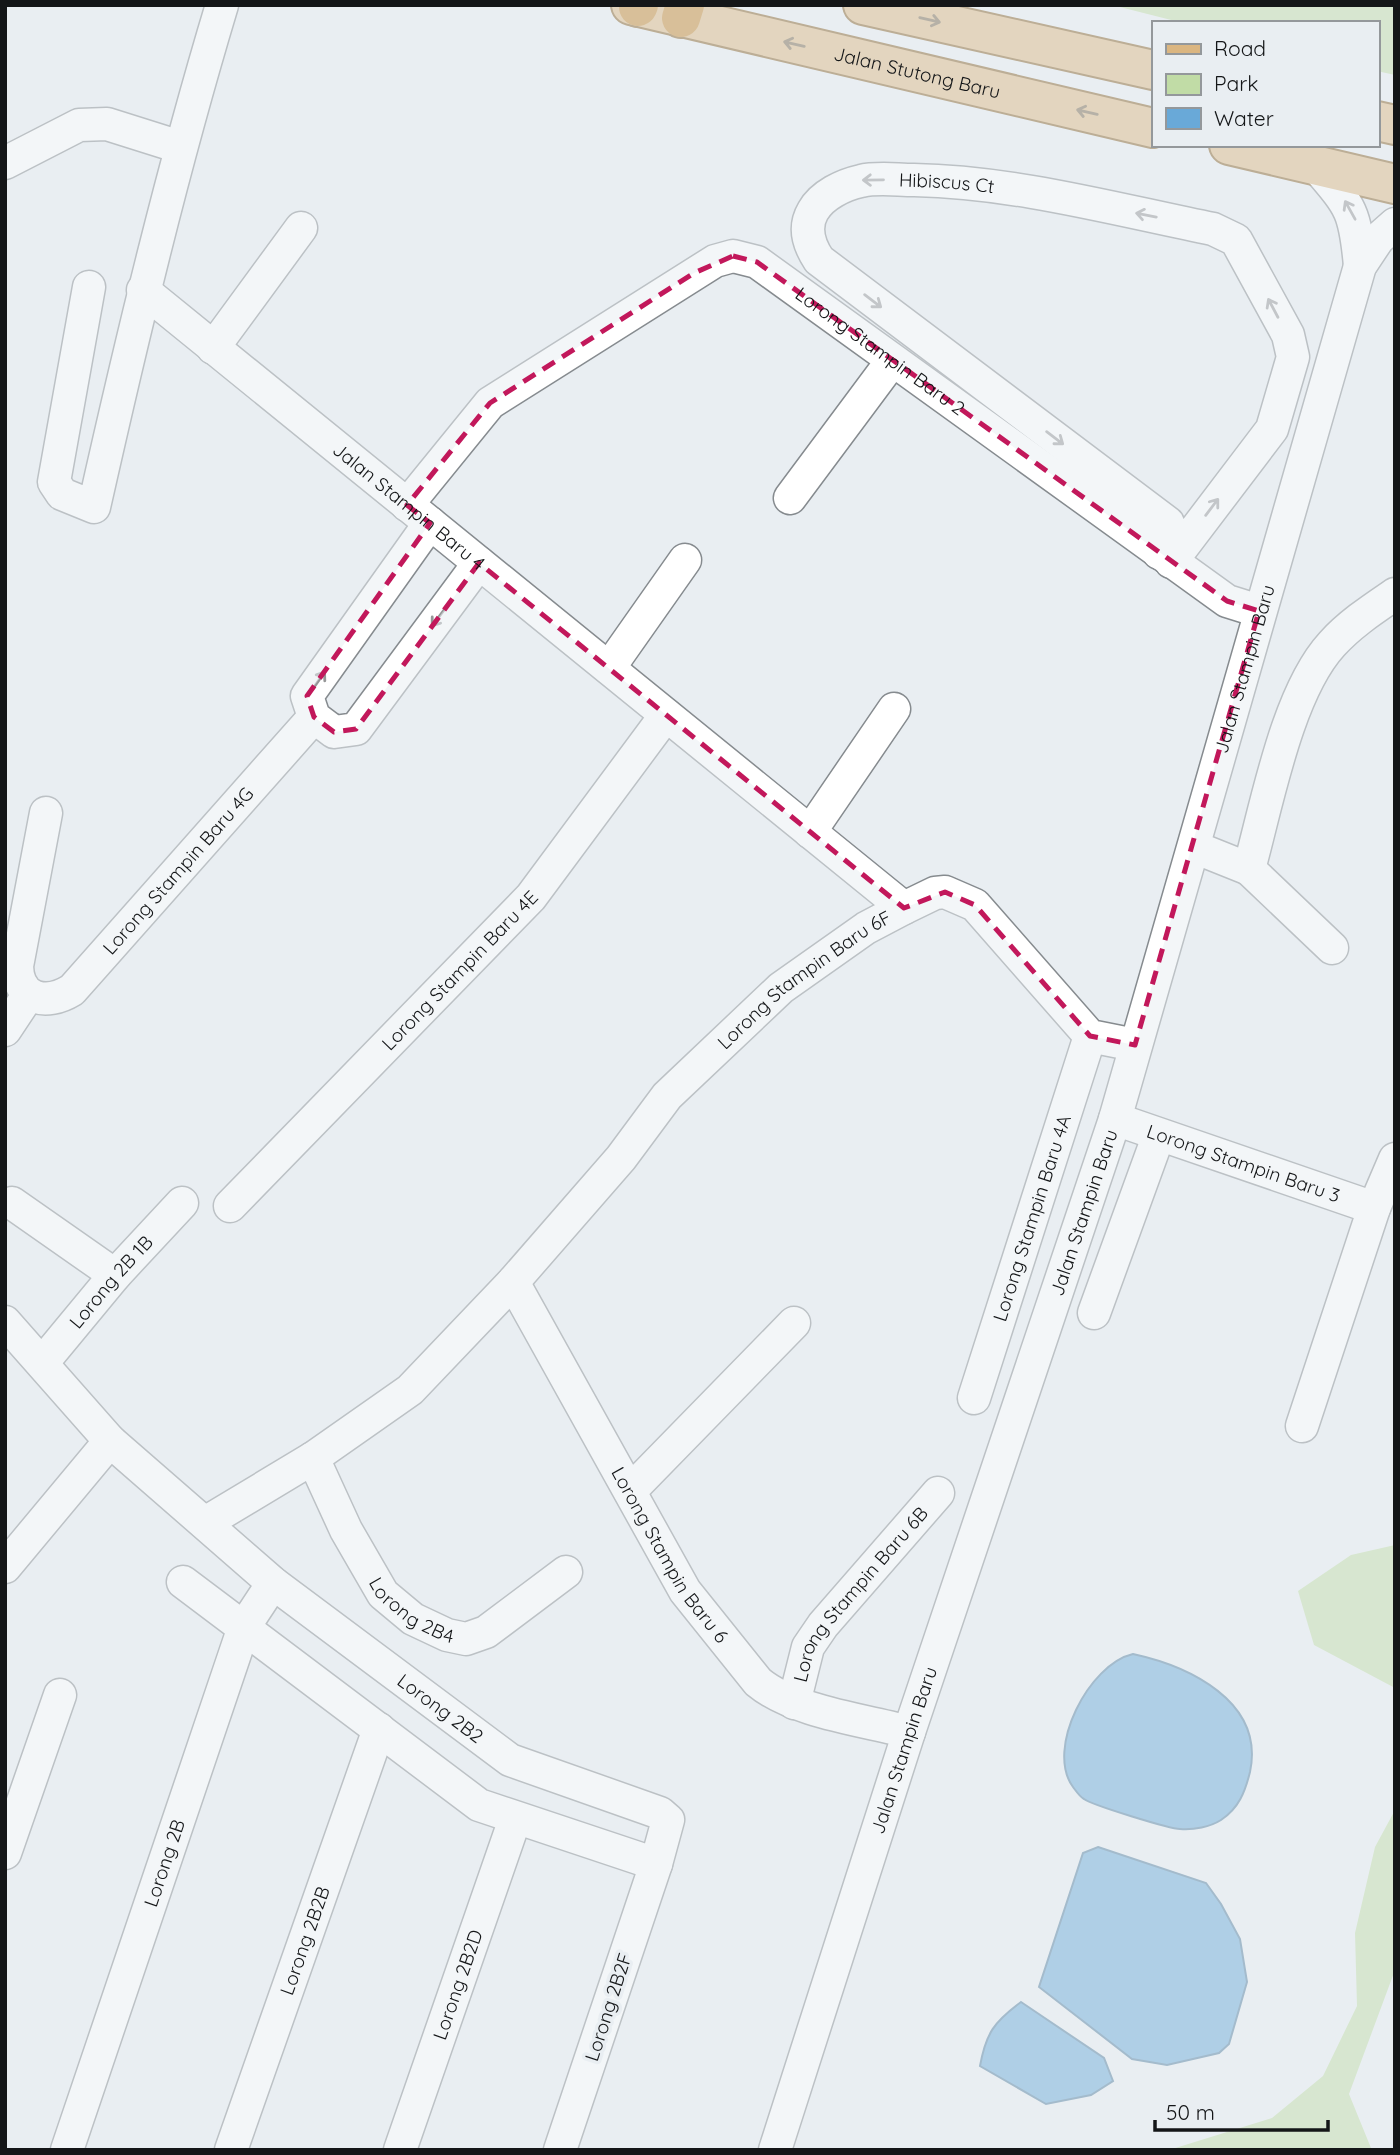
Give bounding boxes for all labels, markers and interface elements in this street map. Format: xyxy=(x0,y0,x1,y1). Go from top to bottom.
one-way arrow xyxy=(918,14,941,28)
legend xyxy=(1152,21,1379,147)
text: Road xyxy=(1214,35,1266,61)
one-way arrow xyxy=(783,37,806,50)
street label: Jalan Stutong Baru xyxy=(832,41,1003,104)
text: Park xyxy=(1214,70,1258,96)
one-way arrow xyxy=(1076,105,1099,118)
text: Water xyxy=(1214,105,1274,131)
street label: Hibiscus Ct xyxy=(899,168,996,198)
one-way arrow xyxy=(862,174,885,187)
one-way arrow xyxy=(1343,200,1356,221)
one-way arrow xyxy=(1135,208,1158,222)
street label: Lorong Stampin Baru 2 xyxy=(791,282,970,420)
one-way arrow xyxy=(863,294,882,309)
one-way arrow xyxy=(1266,298,1279,319)
one-way arrow xyxy=(1045,431,1064,446)
street label: Jalan Stampin Baru 4 xyxy=(328,437,490,575)
one-way arrow xyxy=(1204,499,1219,517)
street label: Jalan Stampin Baru xyxy=(1209,582,1280,756)
one-way arrow xyxy=(431,608,446,627)
one-way arrow xyxy=(312,671,326,690)
street label: Lorong Stampin Baru 4G xyxy=(97,782,259,959)
street label: Lorong Stampin Baru 4E xyxy=(376,885,543,1055)
street label: Lorong Stampin Baru 6F xyxy=(712,905,895,1054)
street label: Lorong Stampin Baru 4A xyxy=(987,1112,1076,1324)
street label: Lorong Stampin Baru 3 xyxy=(1144,1119,1343,1208)
street label: Jalan Stampin Baru xyxy=(1044,1126,1123,1299)
street label: Lorong 2B 1B xyxy=(64,1230,158,1333)
street label: Lorong Stampin Baru 6 xyxy=(606,1463,734,1648)
street label: Lorong Stampin Baru 6B xyxy=(788,1501,933,1684)
street label: Lorong 2B4 xyxy=(364,1573,456,1648)
street label: Jalan Stampin Baru xyxy=(865,1664,942,1837)
street label: Lorong 2B2 xyxy=(393,1668,488,1748)
street label: Lorong 2B xyxy=(138,1816,190,1910)
street label: Lorong 2B2B xyxy=(274,1883,335,1998)
street label: Lorong 2B2D xyxy=(427,1926,488,2043)
street label: Lorong 2B2F xyxy=(579,1950,637,2064)
scale bar xyxy=(1155,2088,1328,2132)
text: 50 m xyxy=(1166,2099,1215,2125)

